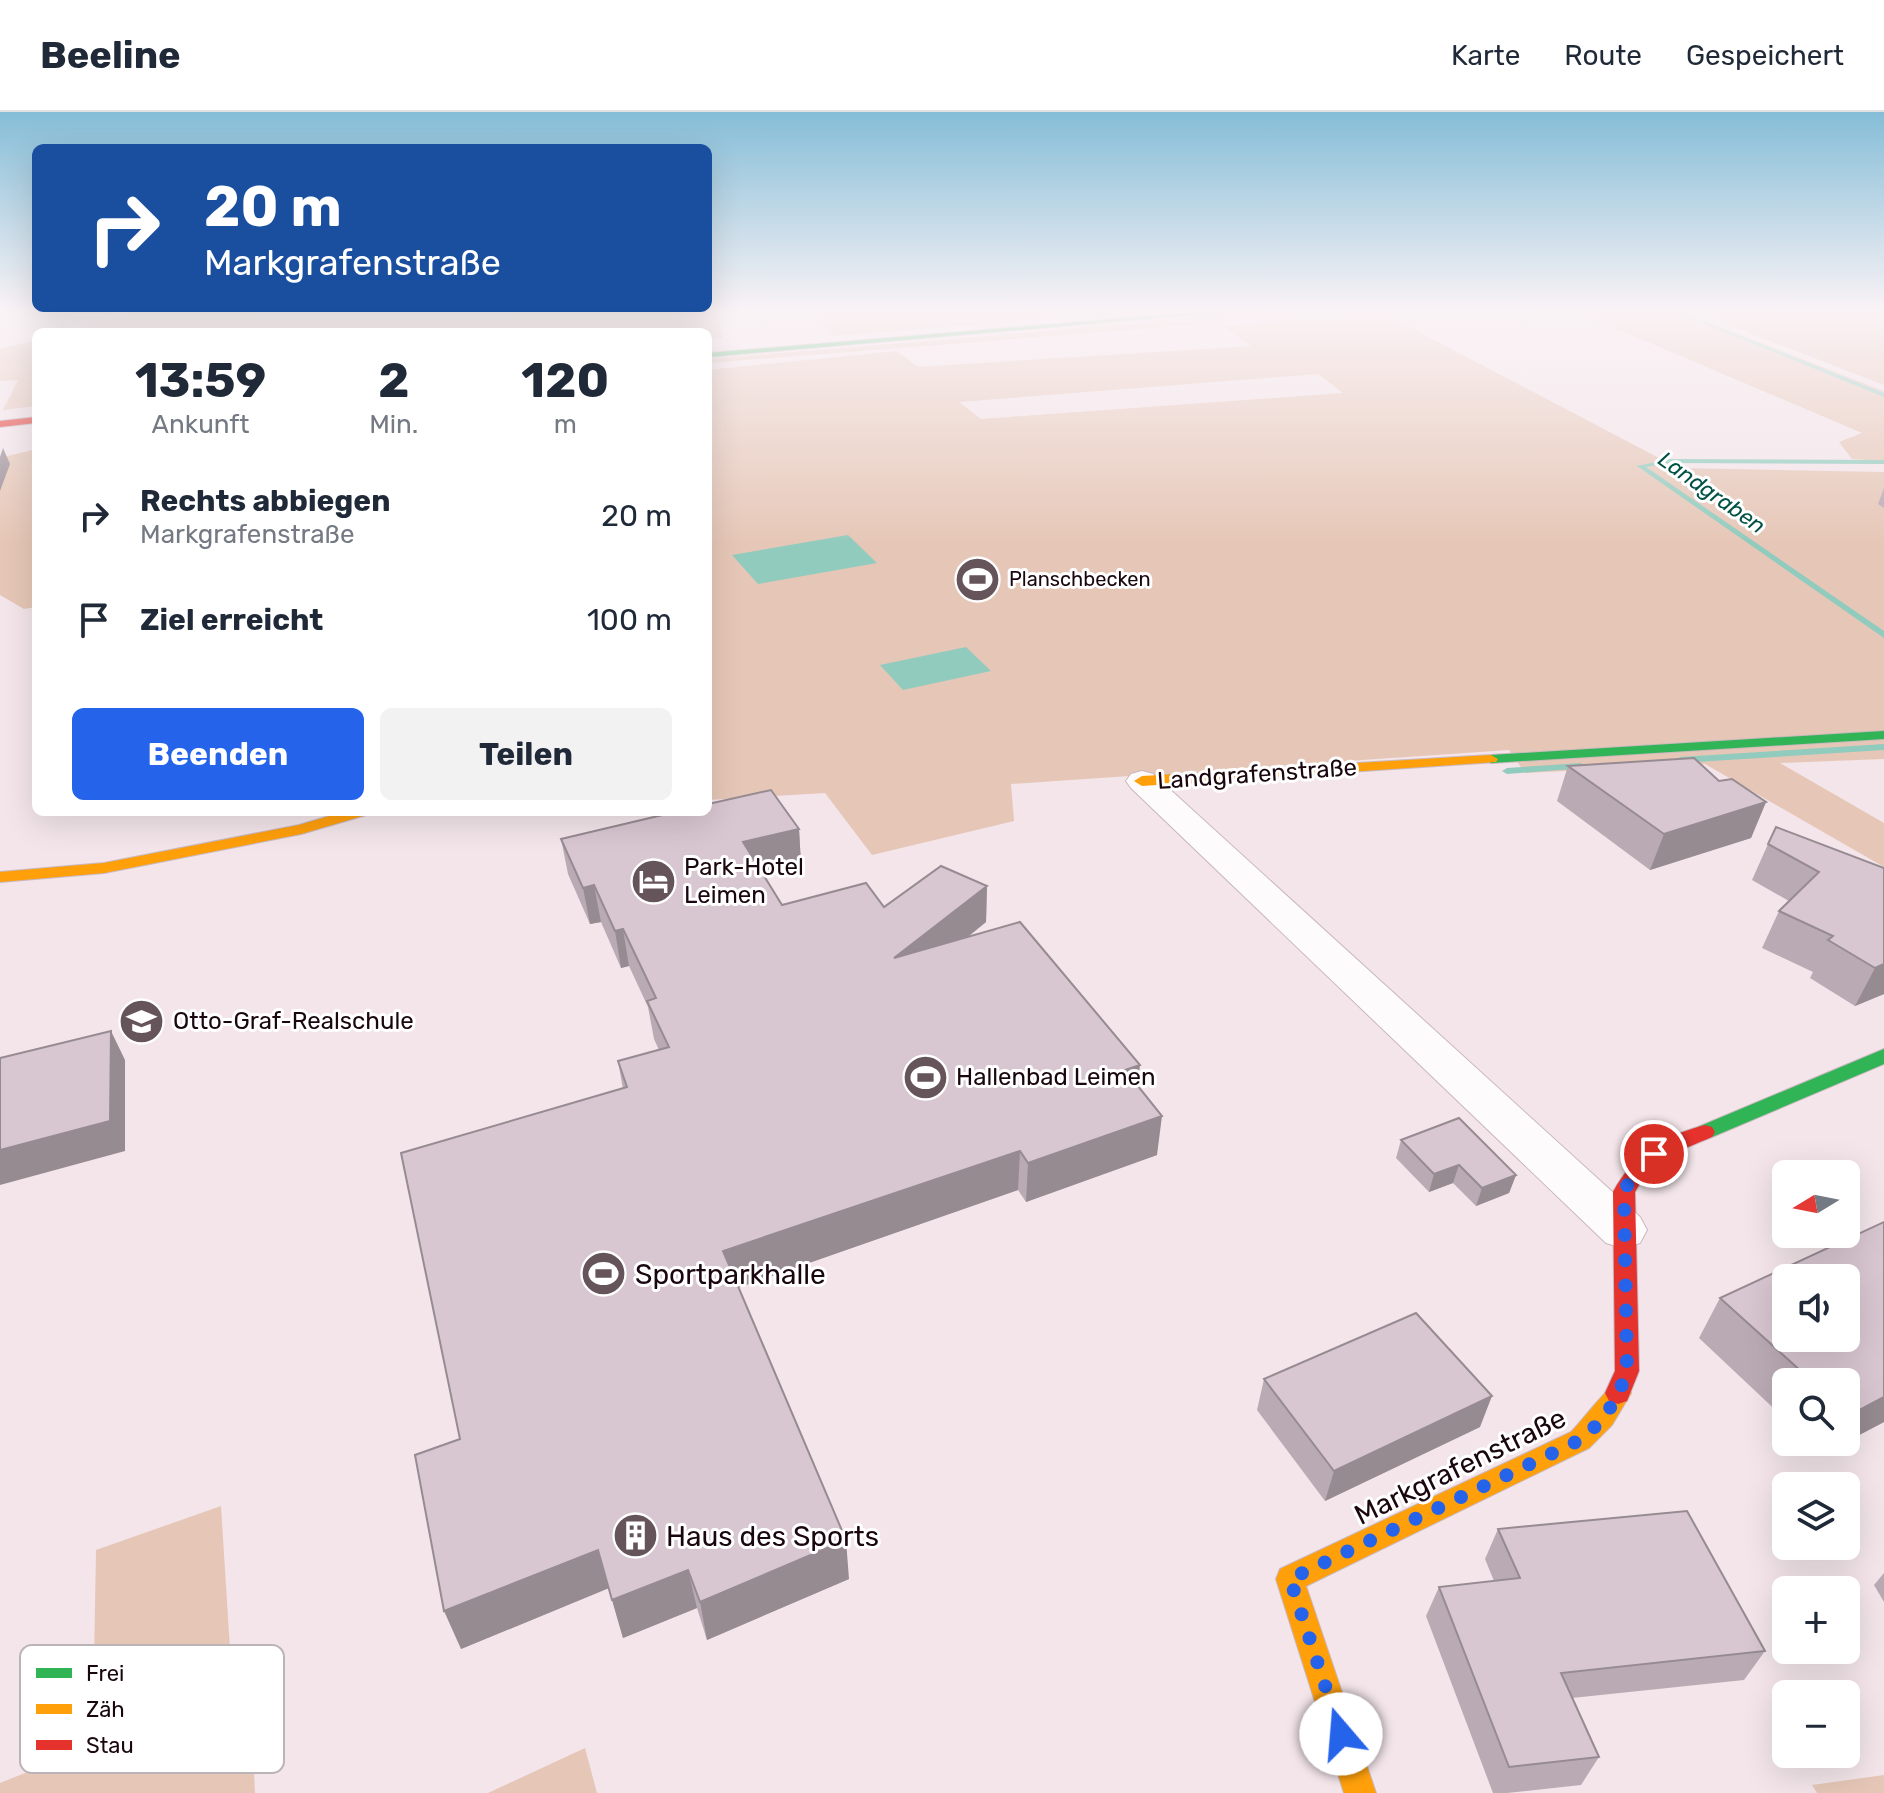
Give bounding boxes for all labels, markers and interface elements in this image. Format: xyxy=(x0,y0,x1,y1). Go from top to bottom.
text: Beeline xyxy=(40,32,181,78)
text: Karte xyxy=(1451,39,1520,72)
text: Route xyxy=(1564,39,1642,72)
text: Gespeichert xyxy=(1686,39,1844,72)
text: 20 m xyxy=(204,174,342,240)
icon: right xyxy=(72,176,176,280)
text: Markgrafenstraße xyxy=(204,241,501,284)
text: 13:59 xyxy=(135,352,266,409)
text: 2 xyxy=(378,352,409,409)
text: 120 xyxy=(521,352,609,409)
text: Ankunft xyxy=(152,409,250,440)
text: Min. xyxy=(369,409,418,440)
text: m xyxy=(554,409,577,440)
water label: Landgraben xyxy=(1653,446,1770,539)
text: Rechts abbiegen xyxy=(140,483,390,519)
icon: right xyxy=(72,494,116,538)
text: 20 m xyxy=(601,498,672,534)
text: Markgrafenstraße xyxy=(140,519,354,550)
sports icon: Planschbecken xyxy=(954,555,1002,603)
place label: Planschbecken xyxy=(1009,567,1151,591)
icon: arrive xyxy=(72,598,116,642)
text: Ziel erreicht xyxy=(140,602,323,638)
text: 100 m xyxy=(587,602,672,638)
button: Beenden xyxy=(72,708,364,800)
button: Teilen xyxy=(380,708,672,800)
street label: Landgrafenstraße xyxy=(1156,753,1358,795)
place label: Park-Hotel Leimen xyxy=(684,853,804,909)
hotel icon: Park-Hotel Leimen xyxy=(629,857,677,905)
school or university icon: Otto-Graf-Realschule xyxy=(118,997,166,1045)
place label: Otto-Graf-Realschule xyxy=(173,1007,414,1035)
sports icon: Hallenbad Leimen xyxy=(901,1053,949,1101)
place label: Hallenbad Leimen xyxy=(956,1063,1156,1091)
pin xyxy=(1620,1120,1688,1188)
icon: arrive xyxy=(1632,1132,1676,1176)
north arrow xyxy=(1772,1160,1860,1248)
map controls xyxy=(1772,1160,1860,1768)
sports icon: Sportparkhalle xyxy=(580,1250,628,1298)
place label: Sportparkhalle xyxy=(635,1258,826,1291)
button: sound xyxy=(1772,1264,1860,1352)
button: search xyxy=(1772,1368,1860,1456)
street label: Markgrafenstraße xyxy=(1349,1401,1571,1532)
button: layers xyxy=(1772,1472,1860,1560)
building icon: Haus des Sports xyxy=(611,1512,659,1560)
place label: Haus des Sports xyxy=(666,1520,879,1553)
button: + xyxy=(1772,1576,1860,1664)
legend xyxy=(20,1645,284,1773)
text: Frei xyxy=(86,1660,124,1687)
button: − xyxy=(1772,1680,1860,1768)
position arrow xyxy=(1299,1692,1383,1776)
text: Zäh xyxy=(86,1696,125,1723)
text: Stau xyxy=(86,1732,134,1759)

